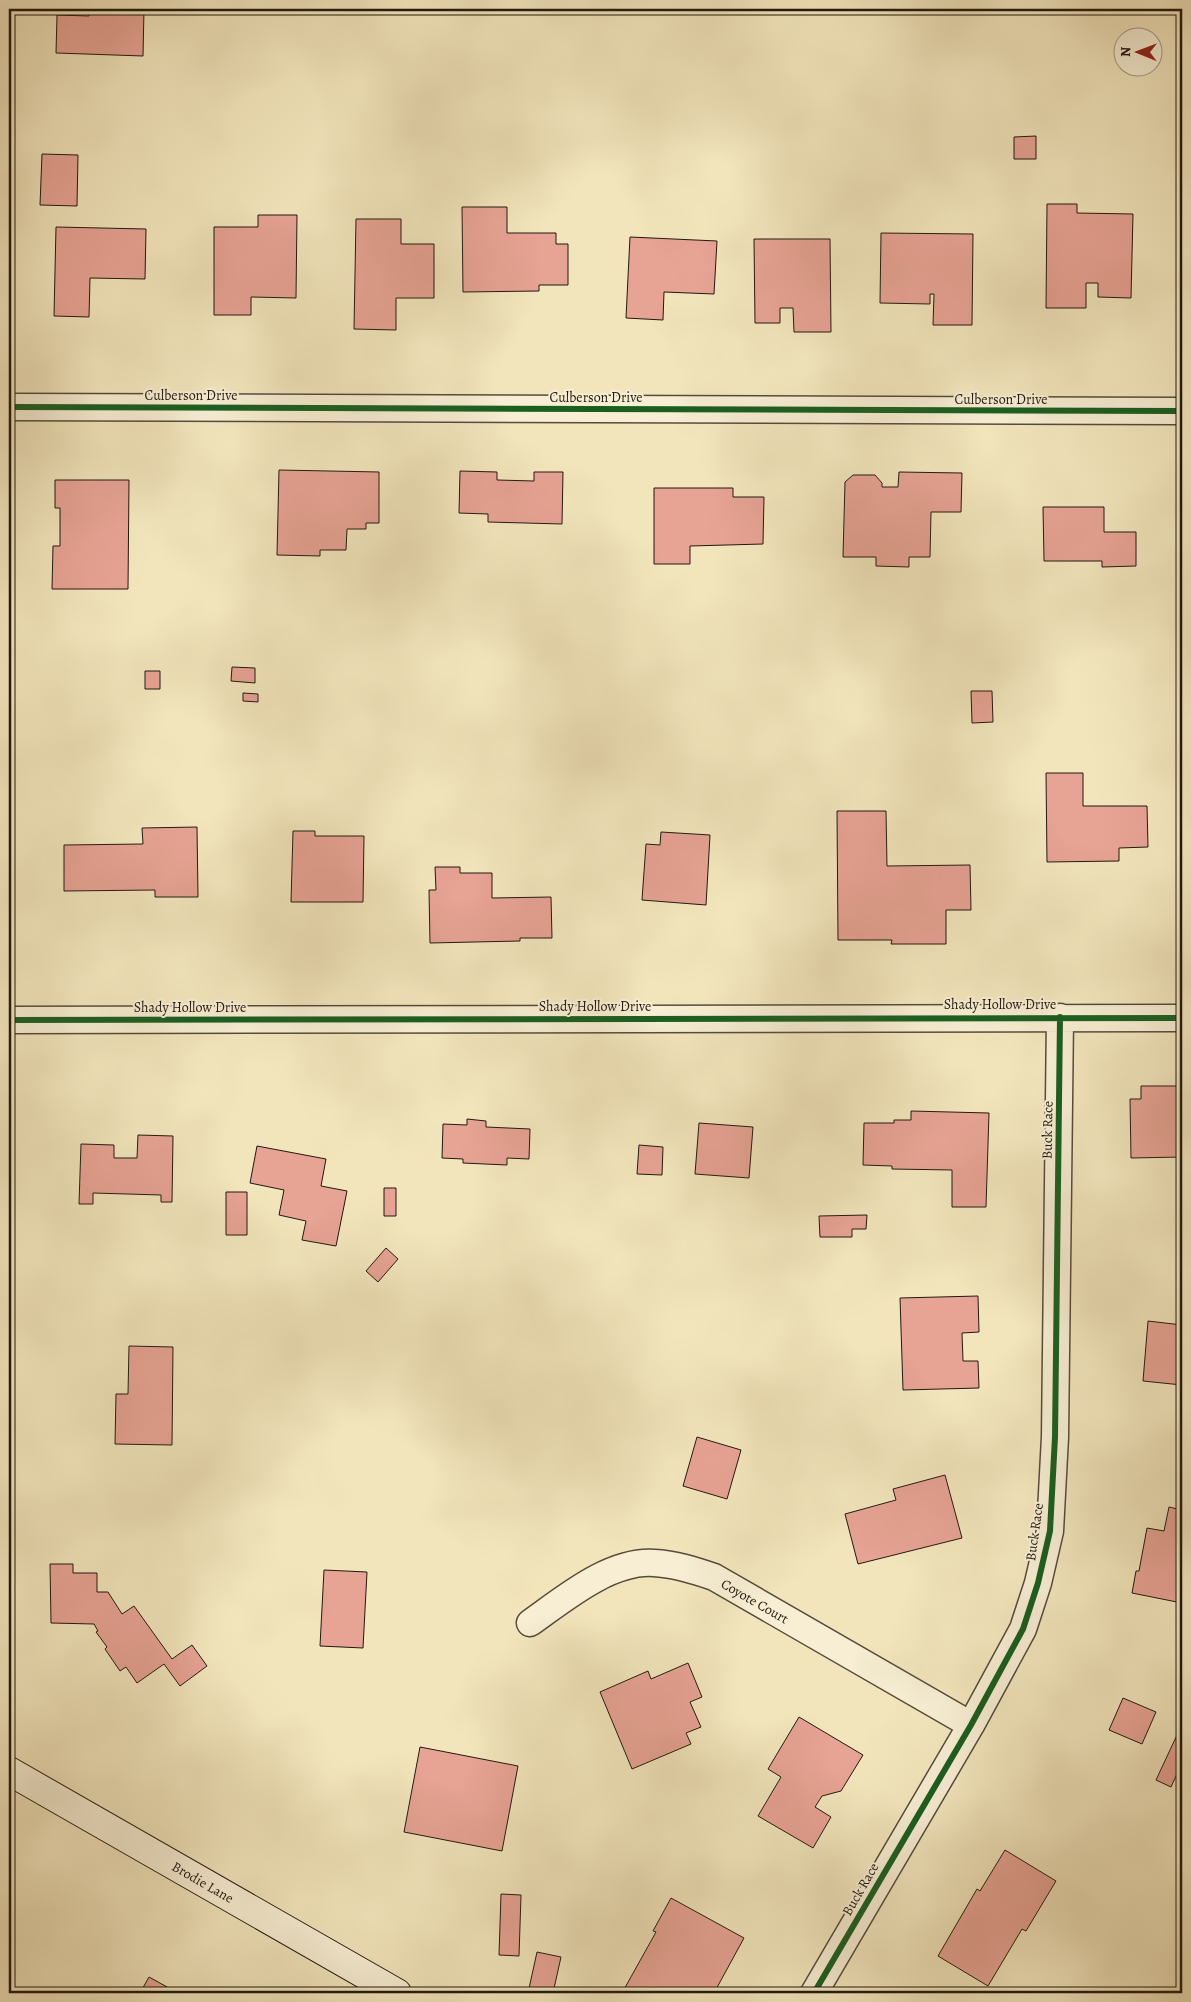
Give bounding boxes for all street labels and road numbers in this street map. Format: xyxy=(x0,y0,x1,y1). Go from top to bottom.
street label: Culberson Drive xyxy=(145,386,237,405)
street label: Culberson Drive xyxy=(550,388,642,407)
street label: Culberson Drive xyxy=(955,390,1047,409)
street label: Shady Hollow Drive xyxy=(944,995,1056,1014)
street label: Shady Hollow Drive xyxy=(539,997,651,1016)
street label: Shady Hollow Drive xyxy=(134,998,246,1017)
street label: Buck Race xyxy=(1037,1101,1058,1159)
street label: Buck Race xyxy=(1021,1502,1048,1562)
street label: Coyote Court xyxy=(718,1574,792,1629)
street label: Brodie Lane xyxy=(168,1857,237,1908)
street label: Buck Race xyxy=(838,1859,883,1919)

